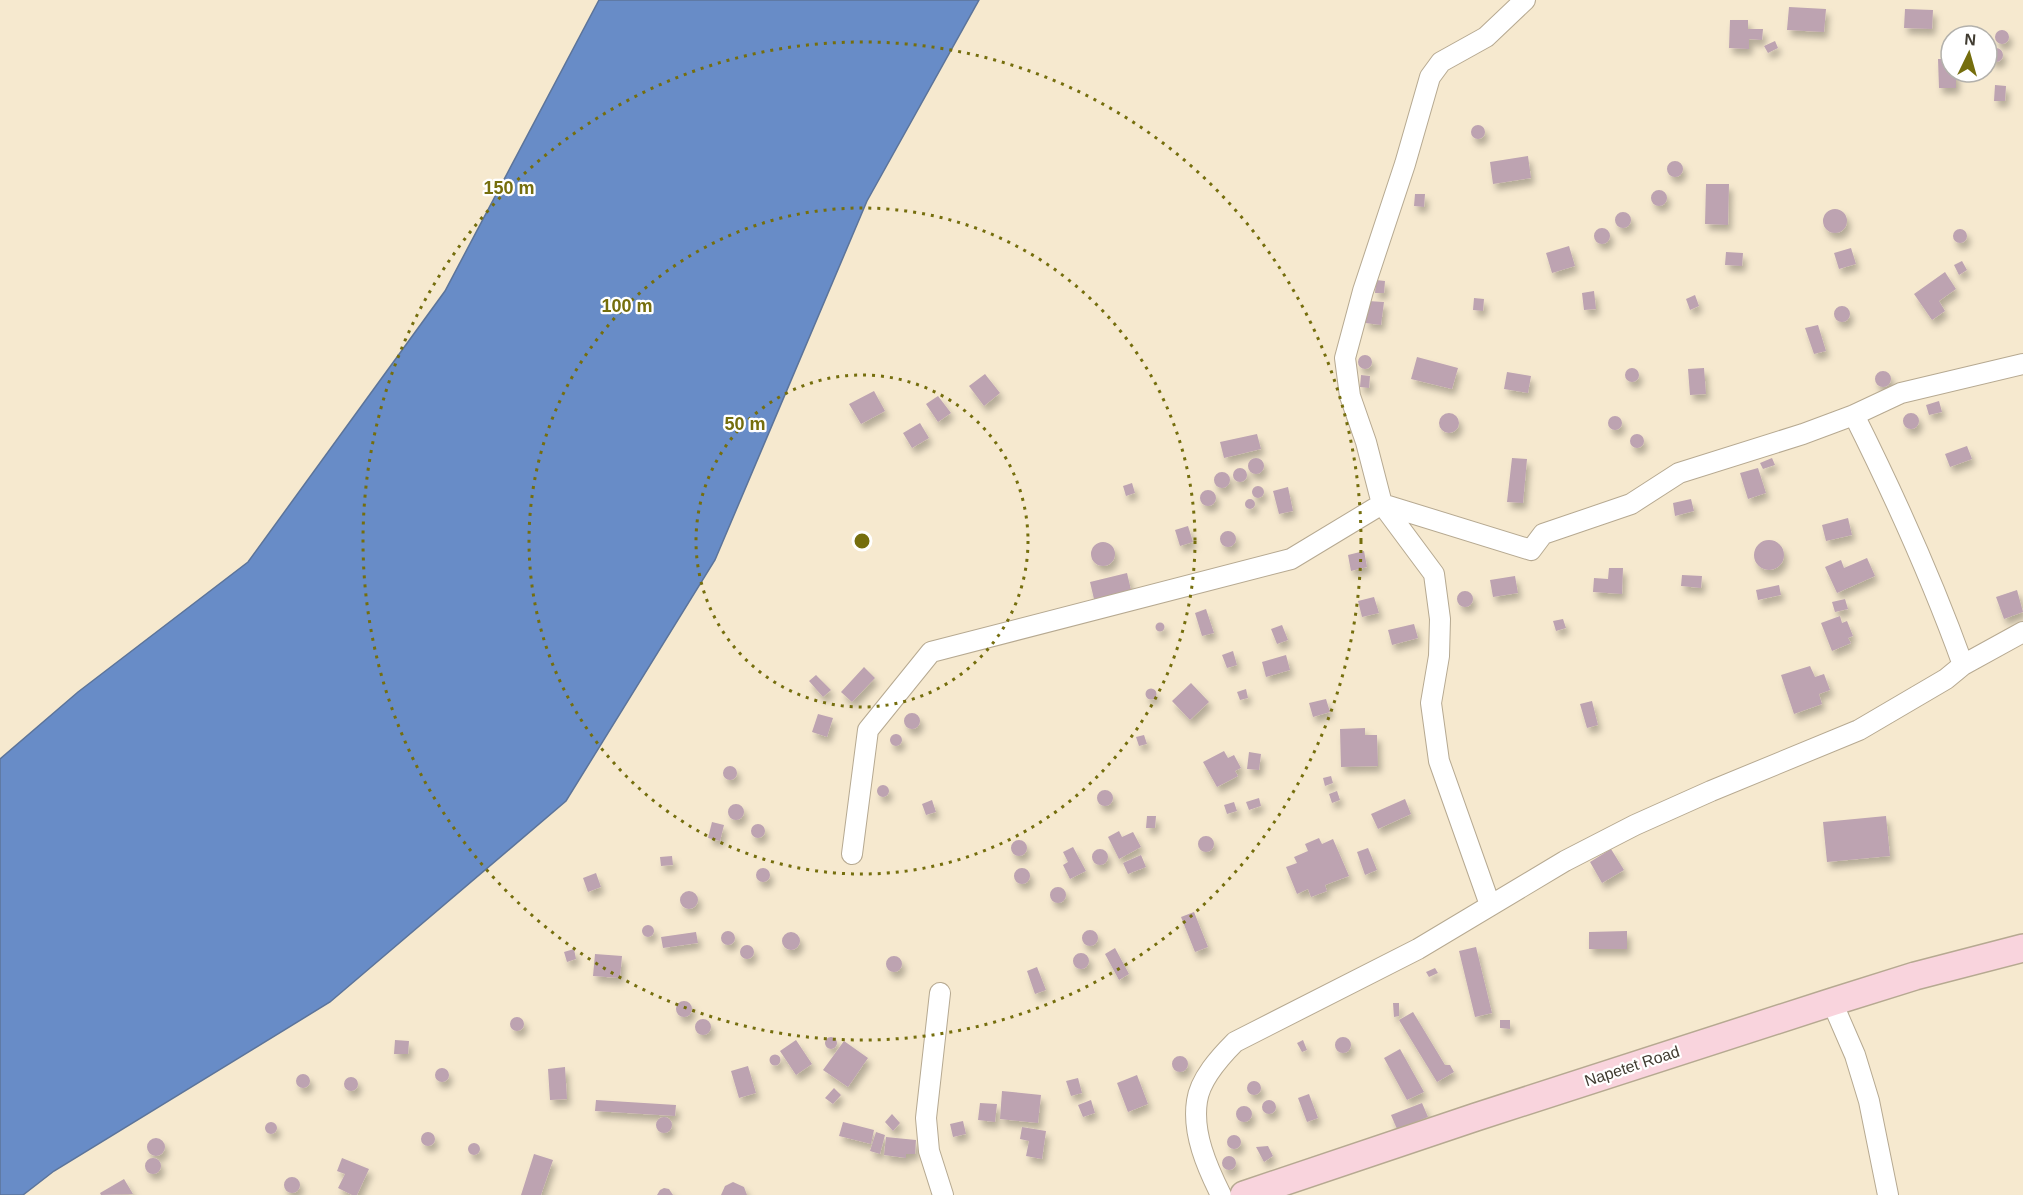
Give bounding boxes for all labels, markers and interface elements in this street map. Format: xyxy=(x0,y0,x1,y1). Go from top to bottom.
north arrow xyxy=(1939,24,1999,84)
text: N xyxy=(1964,31,1977,49)
text: 150 m xyxy=(483,178,535,198)
text: 100 m xyxy=(601,296,653,316)
text: 50 m xyxy=(724,414,766,434)
centre of rings xyxy=(852,531,872,551)
street label: Napetet Road xyxy=(1582,1043,1682,1089)

